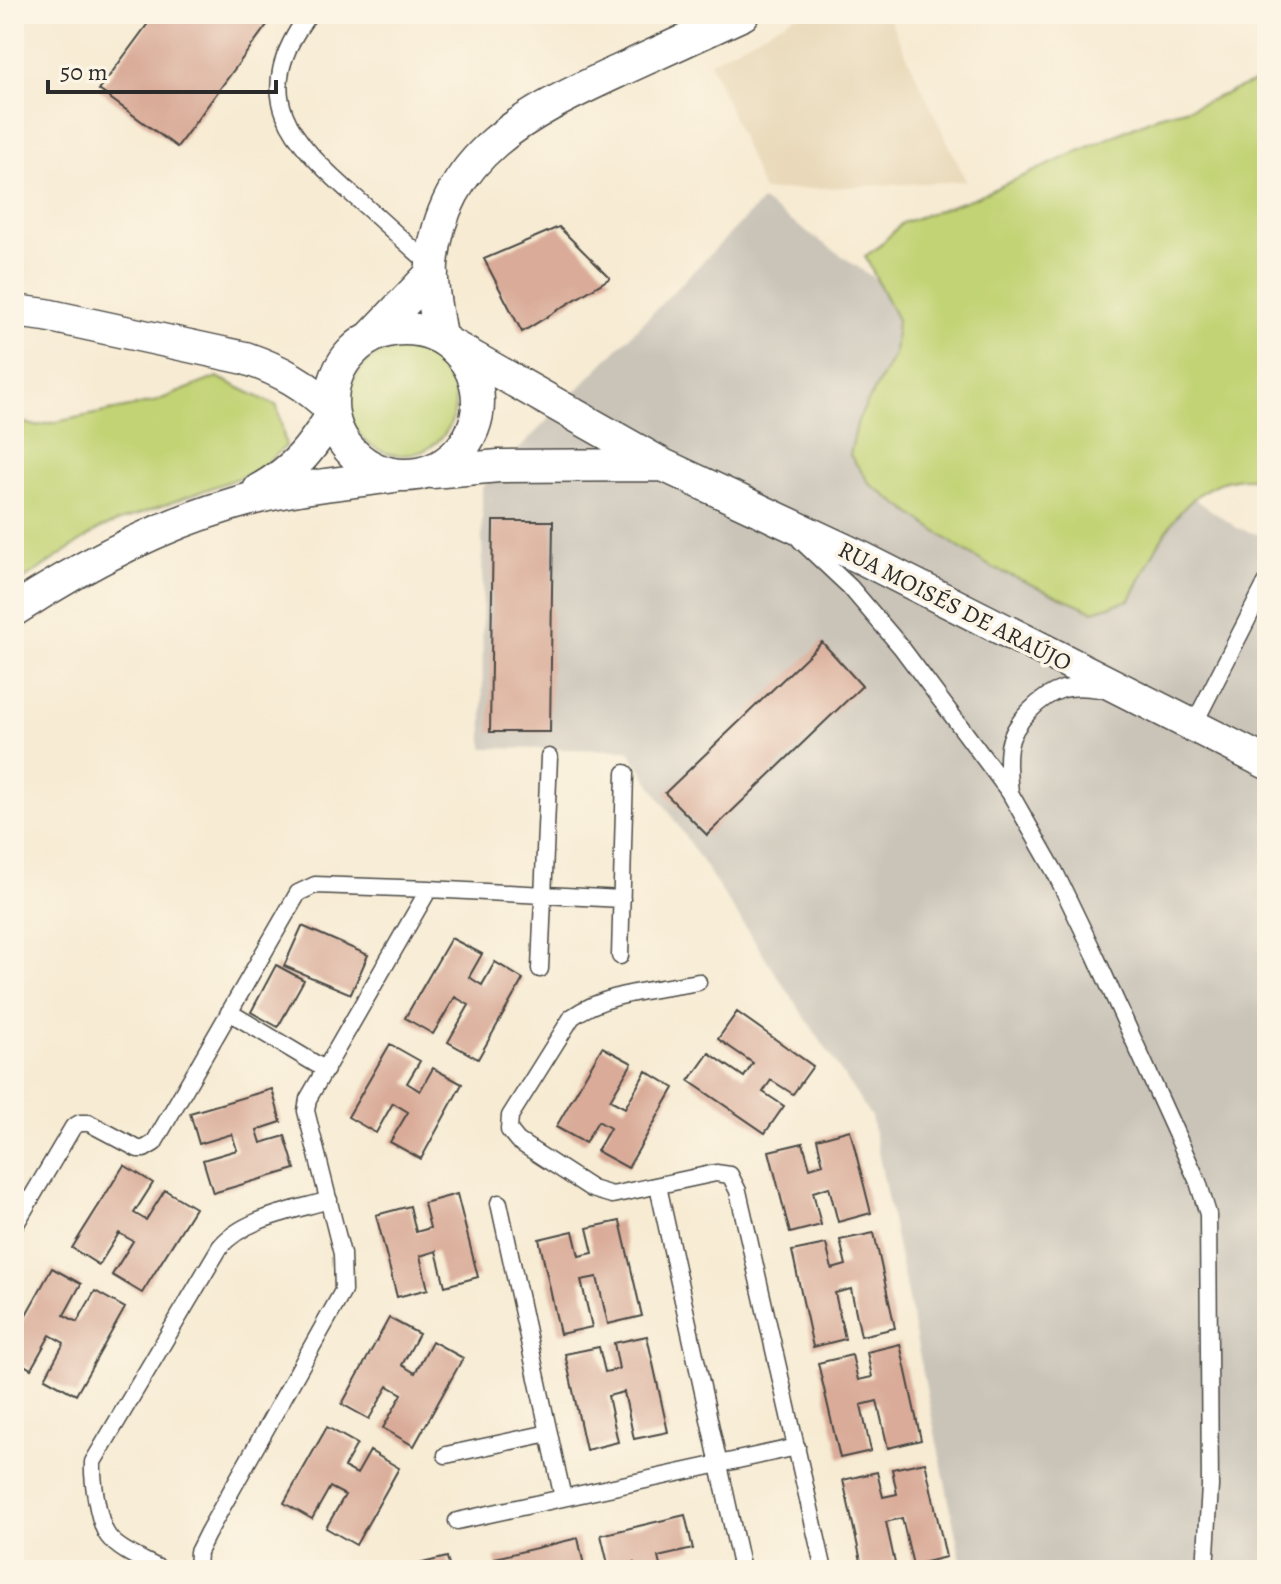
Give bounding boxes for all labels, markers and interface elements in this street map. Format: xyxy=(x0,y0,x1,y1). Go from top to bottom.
scale bar xyxy=(48,44,276,94)
text: 50 m xyxy=(60,56,108,88)
street label: RUA MOISÉS DE ARAÚJO xyxy=(833,533,1077,679)

